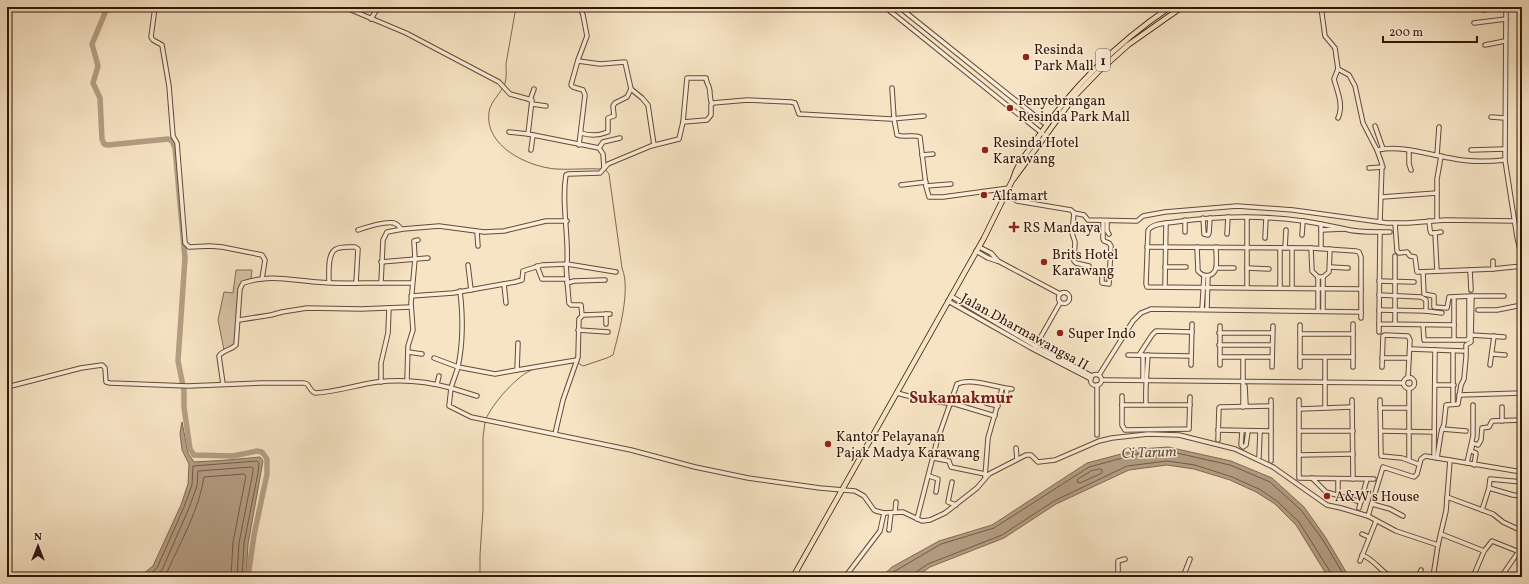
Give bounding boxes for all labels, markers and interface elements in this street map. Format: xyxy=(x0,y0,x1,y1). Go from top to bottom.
scale bar xyxy=(1383,18,1477,44)
text: 200 m xyxy=(1389,25,1423,41)
place label: Resinda Park Mall xyxy=(1034,41,1094,76)
road number: 1 xyxy=(1096,49,1110,71)
marker: Resinda Park Mall xyxy=(1021,52,1031,62)
place label: Penyebrangan Resinda Park Mall xyxy=(1018,92,1130,127)
marker: Penyebrangan Resinda Park Mall xyxy=(1005,103,1015,113)
place label: Resinda Hotel Karawang xyxy=(993,134,1079,169)
marker: Resinda Hotel Karawang xyxy=(980,145,990,155)
place label: Alfamart xyxy=(992,187,1048,206)
marker: Alfamart xyxy=(979,190,989,200)
place label: RS Mandaya xyxy=(1023,219,1100,238)
marker: RS Mandaya xyxy=(1008,221,1020,233)
place label: Brits Hotel Karawang xyxy=(1052,246,1118,281)
marker: Brits Hotel Karawang xyxy=(1039,257,1049,267)
street label: Jalan Dharmawangsa II xyxy=(957,289,1092,375)
place label: Super Indo xyxy=(1068,325,1136,344)
marker: Super Indo xyxy=(1055,328,1065,338)
district label: Sukamakmur xyxy=(909,388,1013,410)
place label: Kantor Pelayanan Pajak Madya Karawang xyxy=(836,428,980,463)
marker: Kantor Pelayanan Pajak Madya Karawang xyxy=(823,439,833,449)
water label: Ci Tarum xyxy=(1121,442,1177,465)
place label: A&W's House xyxy=(1335,488,1420,507)
marker: A&W's House xyxy=(1322,491,1332,501)
north arrow xyxy=(18,526,58,566)
text: N xyxy=(34,530,42,545)

